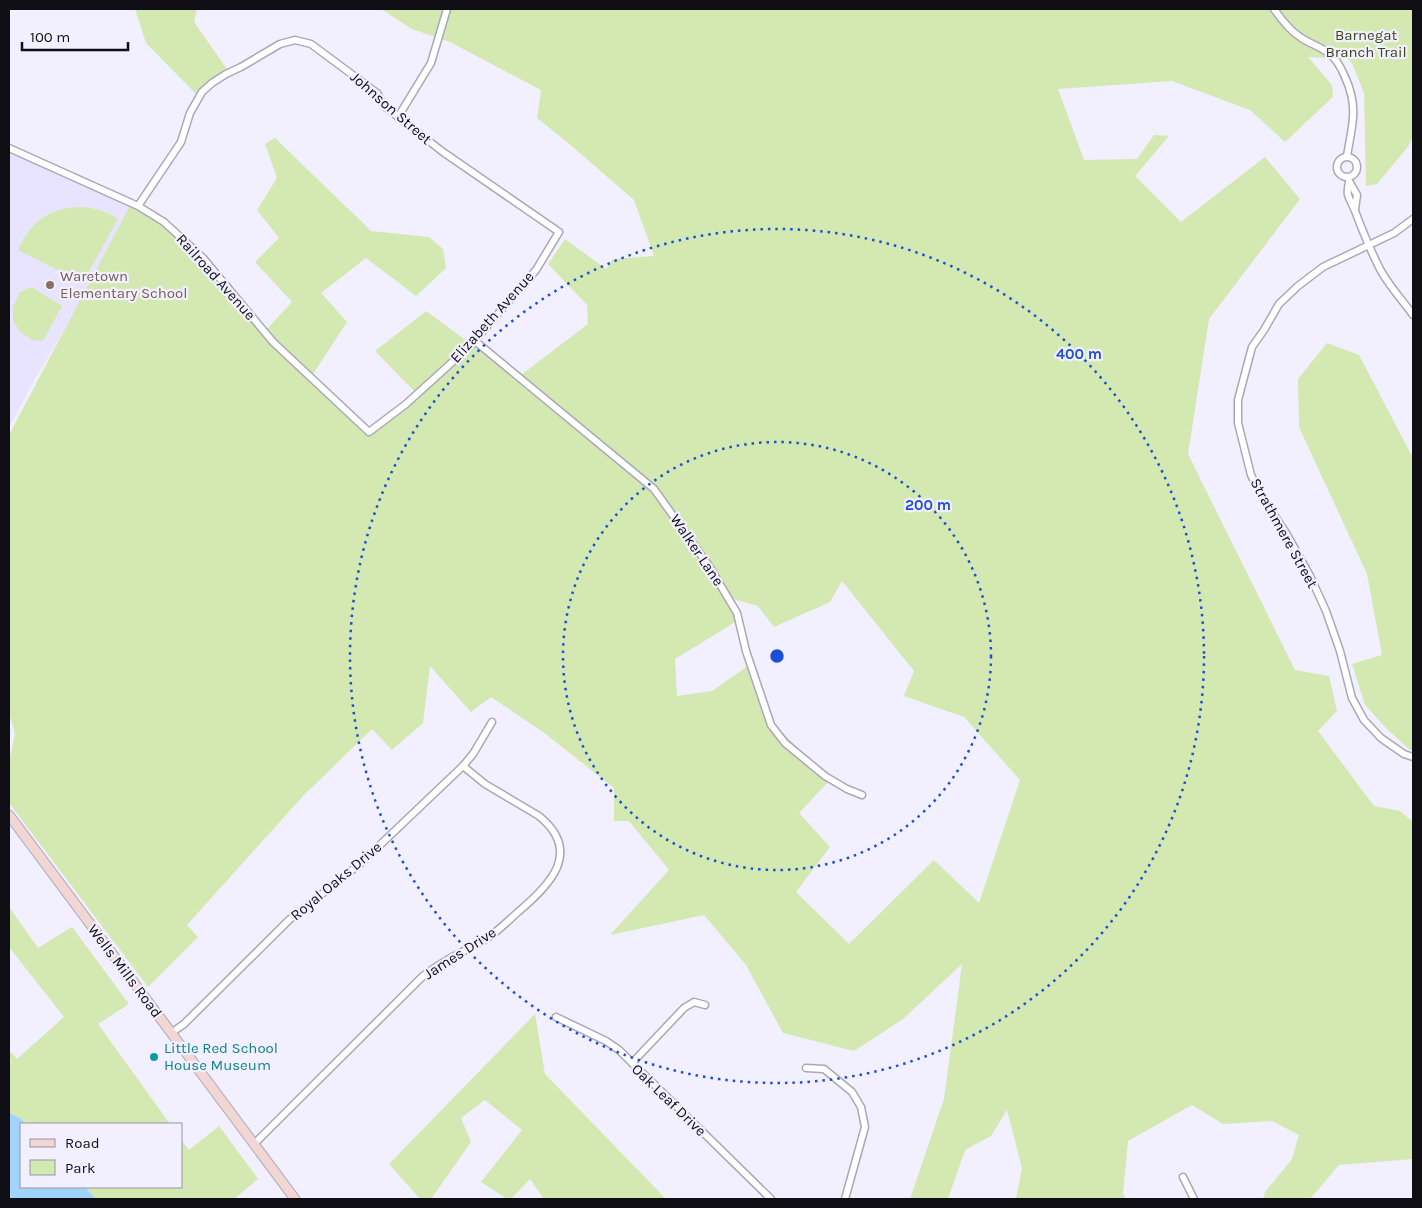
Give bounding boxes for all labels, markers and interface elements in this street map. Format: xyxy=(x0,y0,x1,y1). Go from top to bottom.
scale bar xyxy=(22,20,129,52)
park label: Barnegat Branch Trail xyxy=(1325,26,1407,61)
text: 100 m xyxy=(30,28,70,46)
street label: Johnson Street xyxy=(347,68,436,149)
street label: Railroad Avenue xyxy=(173,230,259,324)
place label: Waretown Elementary School xyxy=(60,267,187,302)
street label: Elizabeth Avenue xyxy=(446,268,538,366)
marker: Waretown Elementary School xyxy=(44,279,56,291)
text: 400 m xyxy=(1056,345,1102,363)
street label: Strathmere Street xyxy=(1246,475,1322,591)
text: 200 m xyxy=(905,496,951,514)
street label: Walker Lane xyxy=(666,511,728,589)
centre of rings xyxy=(768,647,786,665)
street label: Royal Oaks Drive xyxy=(287,838,385,924)
street label: Wells Mills Road xyxy=(84,921,166,1021)
street label: James Drive xyxy=(420,923,500,983)
place label: Little Red School House Museum xyxy=(164,1039,278,1074)
marker: Little Red School House Museum xyxy=(148,1051,160,1063)
street label: Oak Leaf Drive xyxy=(628,1060,710,1140)
legend xyxy=(20,1123,182,1188)
text: Road xyxy=(65,1134,100,1152)
text: Park xyxy=(65,1159,95,1177)

